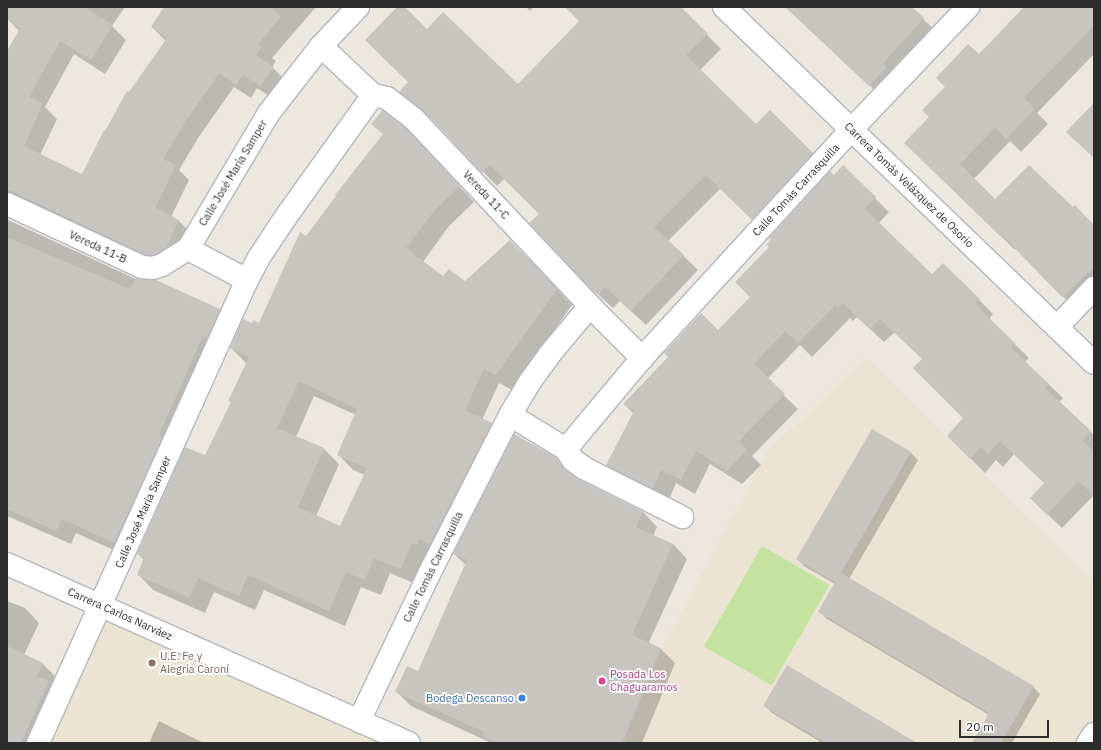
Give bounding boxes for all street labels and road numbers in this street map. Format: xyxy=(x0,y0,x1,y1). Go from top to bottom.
street label: Calle José María Samper xyxy=(196,118,270,228)
street label: Carrera Tomás Velázquez de Osorio xyxy=(842,120,976,250)
street label: Calle Tomás Carrasquilla xyxy=(750,141,842,239)
street label: Vereda 11-C xyxy=(460,168,512,222)
street label: Vereda 11-B xyxy=(67,228,129,266)
street label: Calle José María Samper xyxy=(112,454,174,570)
street label: Calle Tomás Carrasquilla xyxy=(400,509,466,625)
street label: Carrera Carlos Narváez xyxy=(66,585,174,643)

